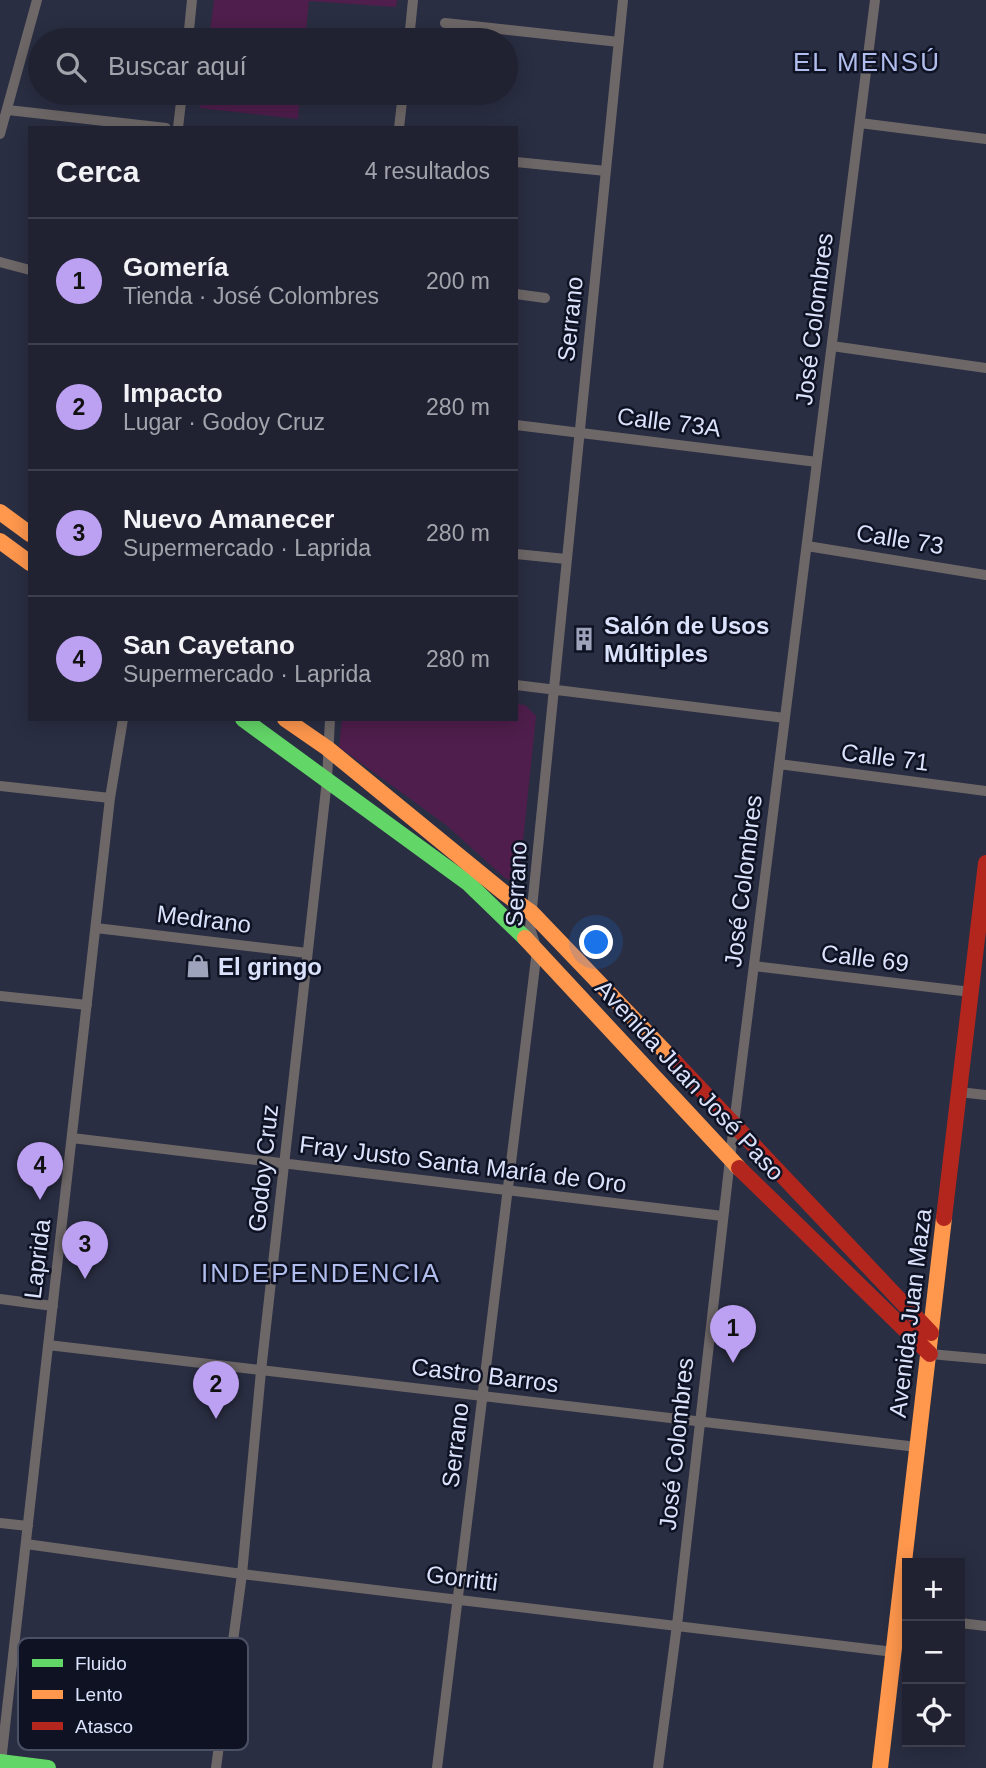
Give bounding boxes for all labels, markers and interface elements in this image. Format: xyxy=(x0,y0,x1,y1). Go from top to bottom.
search box xyxy=(28,28,518,105)
district label: EL MENSÚ xyxy=(793,47,941,77)
icon: search xyxy=(52,48,90,86)
text: Buscar aquí xyxy=(108,51,247,81)
text: Cerca xyxy=(56,155,139,188)
text: 4 resultados xyxy=(365,158,490,184)
street label: José Colombres xyxy=(790,231,838,407)
text: Gomería xyxy=(123,252,229,282)
text: 1 xyxy=(73,268,85,294)
text: 200 m xyxy=(426,268,490,294)
street label: Serrano xyxy=(552,275,588,363)
text: Tienda · José Colombres xyxy=(123,283,379,309)
text: Impacto xyxy=(123,378,223,408)
text: 2 xyxy=(73,394,85,420)
text: 280 m xyxy=(426,394,490,420)
street label: Calle 73A xyxy=(616,402,722,442)
text: Lugar · Godoy Cruz xyxy=(123,409,325,435)
text: Nuevo Amanecer xyxy=(123,504,334,534)
street label: Calle 73 xyxy=(854,519,946,559)
text: 3 xyxy=(73,520,85,546)
text: 280 m xyxy=(426,520,490,546)
text: Supermercado · Laprida xyxy=(123,535,371,561)
place label: Salón de Usos Múltiples xyxy=(604,612,769,667)
building icon: Salón de Usos Múltiples xyxy=(570,625,598,653)
text: San Cayetano xyxy=(123,630,295,660)
text: 4 xyxy=(73,646,85,672)
text: 280 m xyxy=(426,646,490,672)
text: Supermercado · Laprida xyxy=(123,661,371,687)
street label: Calle 71 xyxy=(840,738,930,776)
street label: José Colombres xyxy=(719,793,767,969)
street label: Serrano xyxy=(500,841,532,927)
street label: Medrano xyxy=(155,900,253,938)
your location xyxy=(579,925,613,959)
street label: Calle 69 xyxy=(820,939,910,977)
shop icon: El gringo xyxy=(184,952,212,980)
place label: El gringo xyxy=(218,953,322,980)
street label: Avenida Juan José Paso xyxy=(590,974,790,1186)
street label: Godoy Cruz xyxy=(243,1103,283,1233)
street label: Fray Justo Santa María de Oro xyxy=(298,1131,628,1197)
pin: 4 xyxy=(17,1142,63,1200)
street label: Avenida Juan Maza xyxy=(884,1206,936,1419)
street label: Laprida xyxy=(19,1217,55,1300)
pin: 3 xyxy=(62,1221,108,1279)
district label: INDEPENDENCIA xyxy=(201,1258,441,1288)
pin: 1 xyxy=(710,1305,756,1363)
street label: Castro Barros xyxy=(410,1353,560,1397)
street label: José Colombres xyxy=(654,1356,698,1532)
pin: 2 xyxy=(193,1361,239,1419)
street label: Serrano xyxy=(436,1401,474,1489)
map controls xyxy=(902,1558,965,1747)
button: + xyxy=(902,1558,965,1621)
street label: Gorritti xyxy=(425,1560,499,1596)
button: − xyxy=(902,1621,965,1684)
legend xyxy=(18,1638,248,1750)
text: Fluido xyxy=(75,1653,127,1674)
text: Lento xyxy=(75,1684,123,1705)
button: locate xyxy=(902,1684,965,1747)
text: Atasco xyxy=(75,1716,133,1737)

